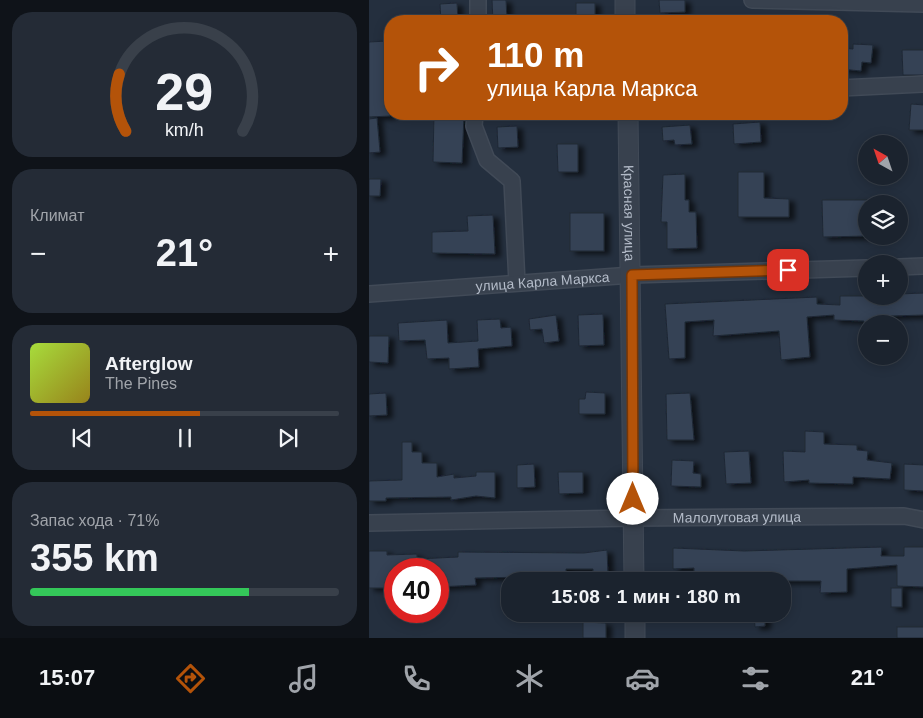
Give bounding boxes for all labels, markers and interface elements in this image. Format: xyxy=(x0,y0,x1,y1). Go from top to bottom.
icon: right xyxy=(404,35,469,100)
text: 110 m xyxy=(487,35,584,74)
text: 29 xyxy=(156,63,213,121)
text: улица Карла Маркса xyxy=(487,76,697,101)
text: km/h xyxy=(165,120,204,140)
north arrow xyxy=(858,135,908,185)
map controls xyxy=(858,135,908,365)
street label: Красная улица xyxy=(621,165,638,261)
button: layers xyxy=(858,195,908,245)
text: Климат xyxy=(30,207,84,224)
text: 21° xyxy=(156,232,213,274)
text: − xyxy=(30,238,46,269)
text: + xyxy=(323,238,339,269)
pin xyxy=(767,249,809,291)
button: + xyxy=(858,255,908,305)
icon: arrive xyxy=(774,256,802,284)
street label: улица Карла Маркса xyxy=(475,269,610,294)
button: − xyxy=(858,315,908,365)
text: Afterglow xyxy=(105,353,193,374)
text: The Pines xyxy=(105,375,177,392)
icon: previous xyxy=(68,424,96,452)
icon: pause xyxy=(171,424,199,452)
icon: next xyxy=(274,424,302,452)
position arrow xyxy=(606,472,658,524)
street label: Малолуговая улица xyxy=(673,509,801,526)
text: Запас хода · 71% xyxy=(30,512,159,529)
text: 355 km xyxy=(30,537,159,579)
speed limit sign: 40 xyxy=(384,558,449,623)
text: 15:08 · 1 мин · 180 m xyxy=(551,586,741,607)
icon: directions xyxy=(173,661,208,696)
icon: music xyxy=(286,661,321,696)
icon: phone xyxy=(399,661,434,696)
icon: climate xyxy=(512,661,547,696)
icon: car xyxy=(625,661,660,696)
icon: filters xyxy=(738,661,773,696)
text: 15:07 xyxy=(39,665,95,690)
text: 21° xyxy=(851,665,884,690)

